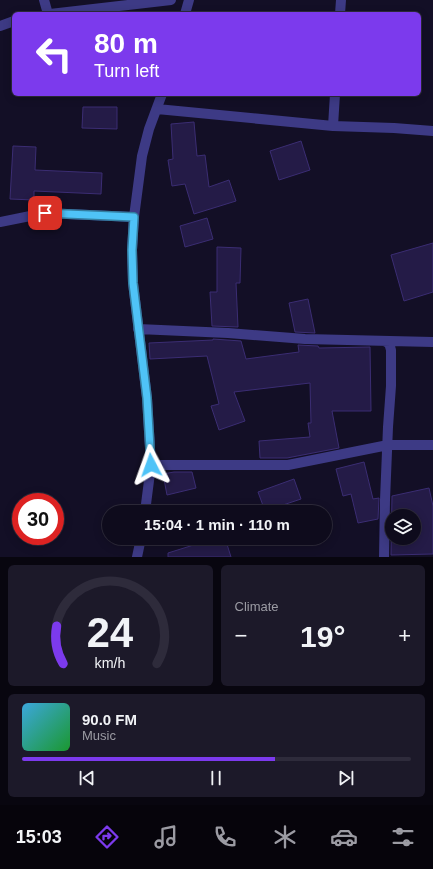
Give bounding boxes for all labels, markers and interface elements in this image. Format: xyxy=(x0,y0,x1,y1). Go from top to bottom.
icon: left xyxy=(28,28,80,80)
text: 80 m xyxy=(94,28,158,59)
text: Turn left xyxy=(94,61,159,81)
pin xyxy=(28,196,62,230)
icon: arrive xyxy=(34,202,56,224)
position arrow xyxy=(130,444,172,486)
speed limit sign: 30 xyxy=(12,493,64,545)
map controls xyxy=(385,509,421,545)
button: layers xyxy=(385,509,421,545)
text: 15:04 · 1 min · 110 m xyxy=(144,516,290,533)
text: Climate xyxy=(235,599,279,614)
text: 24 xyxy=(87,608,133,655)
text: 19° xyxy=(300,620,345,653)
text: − xyxy=(235,623,247,648)
text: + xyxy=(398,623,411,648)
text: km/h xyxy=(95,654,126,670)
text: 90.0 FM xyxy=(82,711,137,728)
text: Music xyxy=(82,728,116,743)
icon: previous xyxy=(76,767,98,789)
icon: pause xyxy=(205,767,227,789)
icon: next xyxy=(335,767,357,789)
icon: directions xyxy=(93,823,121,851)
icon: music xyxy=(152,823,180,851)
icon: phone xyxy=(211,823,239,851)
icon: climate xyxy=(271,823,299,851)
icon: car xyxy=(330,823,358,851)
icon: filters xyxy=(389,823,417,851)
text: 15:03 xyxy=(16,827,62,847)

